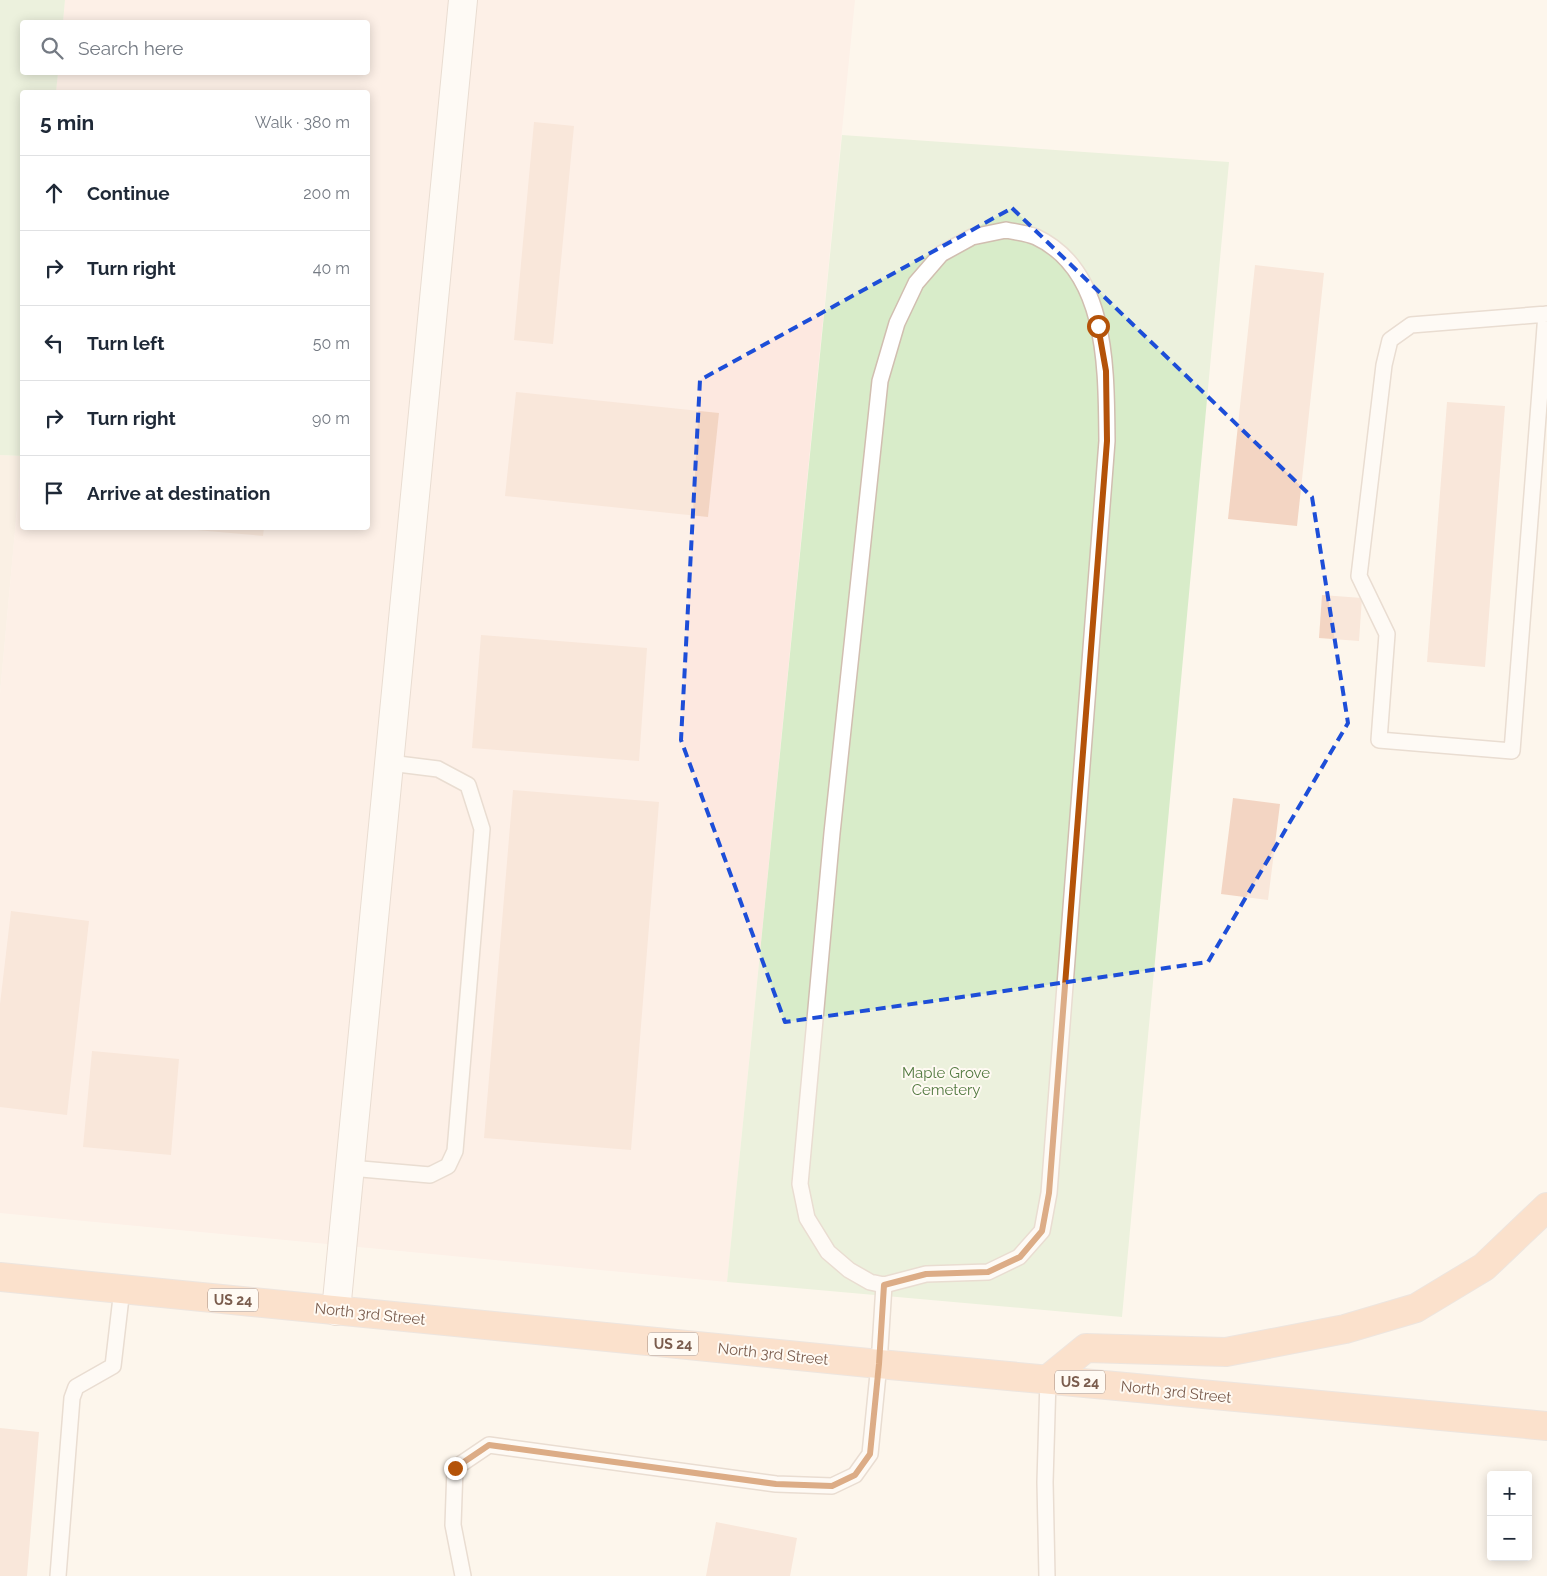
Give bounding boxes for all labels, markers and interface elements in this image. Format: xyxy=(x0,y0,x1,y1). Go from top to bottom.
search box xyxy=(20,20,370,75)
icon: search xyxy=(38,34,66,62)
text: Search here xyxy=(78,37,184,59)
text: 5 min xyxy=(40,110,94,135)
text: Walk · 380 m xyxy=(255,113,350,132)
icon: ahead xyxy=(40,179,68,207)
text: Continue xyxy=(87,182,170,204)
text: 200 m xyxy=(303,184,350,203)
icon: right xyxy=(40,254,68,282)
text: Turn right xyxy=(87,257,176,279)
text: 40 m xyxy=(313,259,350,278)
route start xyxy=(1087,315,1110,338)
icon: left xyxy=(40,329,68,357)
text: Turn left xyxy=(87,332,164,354)
text: 50 m xyxy=(313,334,350,353)
icon: right xyxy=(40,404,68,432)
text: Turn right xyxy=(87,407,176,429)
text: 90 m xyxy=(312,409,350,428)
icon: arrive xyxy=(40,479,68,507)
text: Arrive at destination xyxy=(87,482,271,504)
park label: Maple Grove Cemetery xyxy=(902,1064,990,1099)
road number: US 24 xyxy=(208,1288,258,1312)
street label: North 3rd Street xyxy=(314,1299,426,1329)
road number: US 24 xyxy=(648,1332,698,1356)
street label: North 3rd Street xyxy=(717,1339,829,1369)
road number: US 24 xyxy=(1055,1370,1105,1394)
street label: North 3rd Street xyxy=(1120,1377,1232,1407)
route end xyxy=(444,1457,467,1480)
map controls xyxy=(1487,1471,1532,1561)
button: + xyxy=(1487,1471,1532,1516)
button: − xyxy=(1487,1516,1532,1561)

